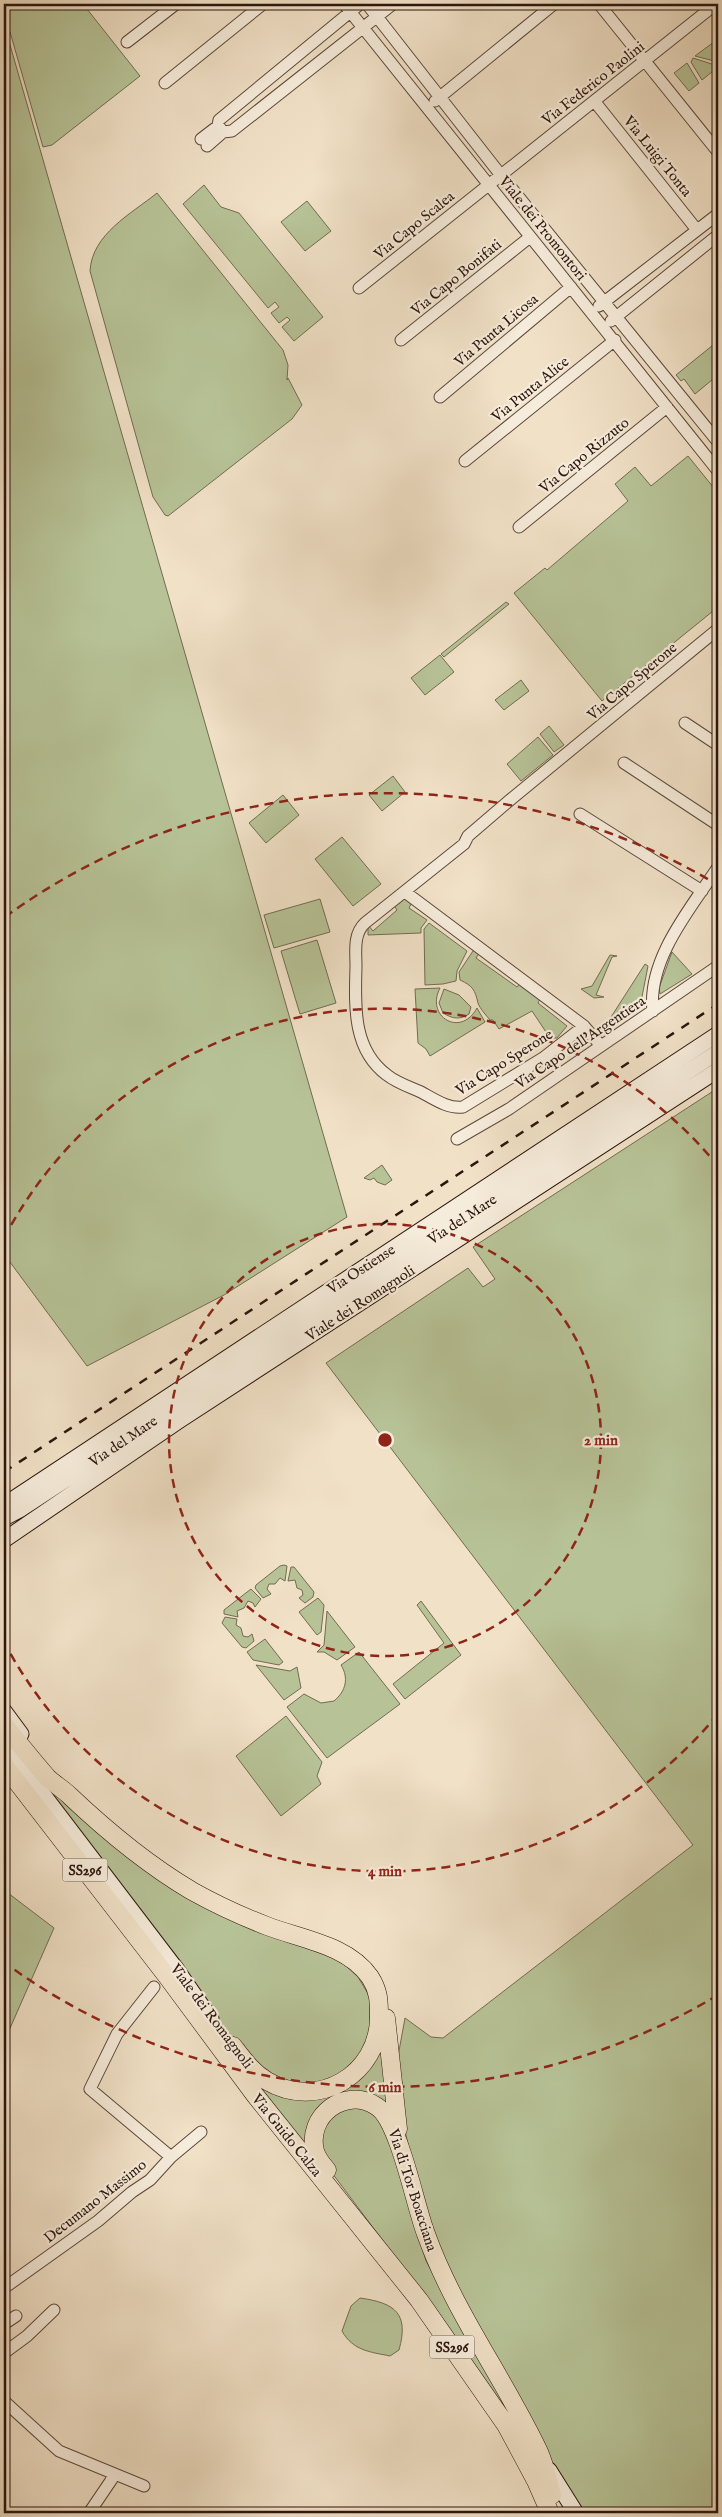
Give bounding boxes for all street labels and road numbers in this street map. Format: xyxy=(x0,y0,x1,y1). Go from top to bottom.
street label: Via Federico Paolini xyxy=(537,37,648,130)
street label: Via Luigi Tonta xyxy=(619,111,696,201)
street label: Viale dei Promontori xyxy=(494,171,591,284)
street label: Via Capo Scalea xyxy=(369,187,459,264)
street label: Via Capo Bonifati xyxy=(406,235,506,320)
street label: Via Punta Licosa xyxy=(450,289,543,372)
street label: Via Punta Alice xyxy=(487,352,573,427)
street label: Via Capo Rizzuto xyxy=(535,413,633,498)
street label: Via Capo Sperone xyxy=(583,638,681,725)
street label: Via Capo dell'Argentiera xyxy=(511,991,650,1094)
street label: Via Capo Sperone xyxy=(451,1025,557,1101)
street label: Via del Mare xyxy=(423,1190,501,1249)
street label: Via Ostiense xyxy=(323,1240,399,1299)
street label: Viale dei Romagnoli xyxy=(301,1261,418,1346)
street label: Via del Mare xyxy=(84,1411,161,1472)
road number: SS296 xyxy=(62,1858,108,1882)
street label: Viale dei Romagnoli xyxy=(165,1959,257,2073)
street label: Via Guido Calza xyxy=(247,2089,326,2181)
street label: Via di Tor Boacciana xyxy=(383,2126,441,2254)
street label: Decumano Massimo xyxy=(40,2155,151,2247)
road number: SS296 xyxy=(430,2336,474,2358)

